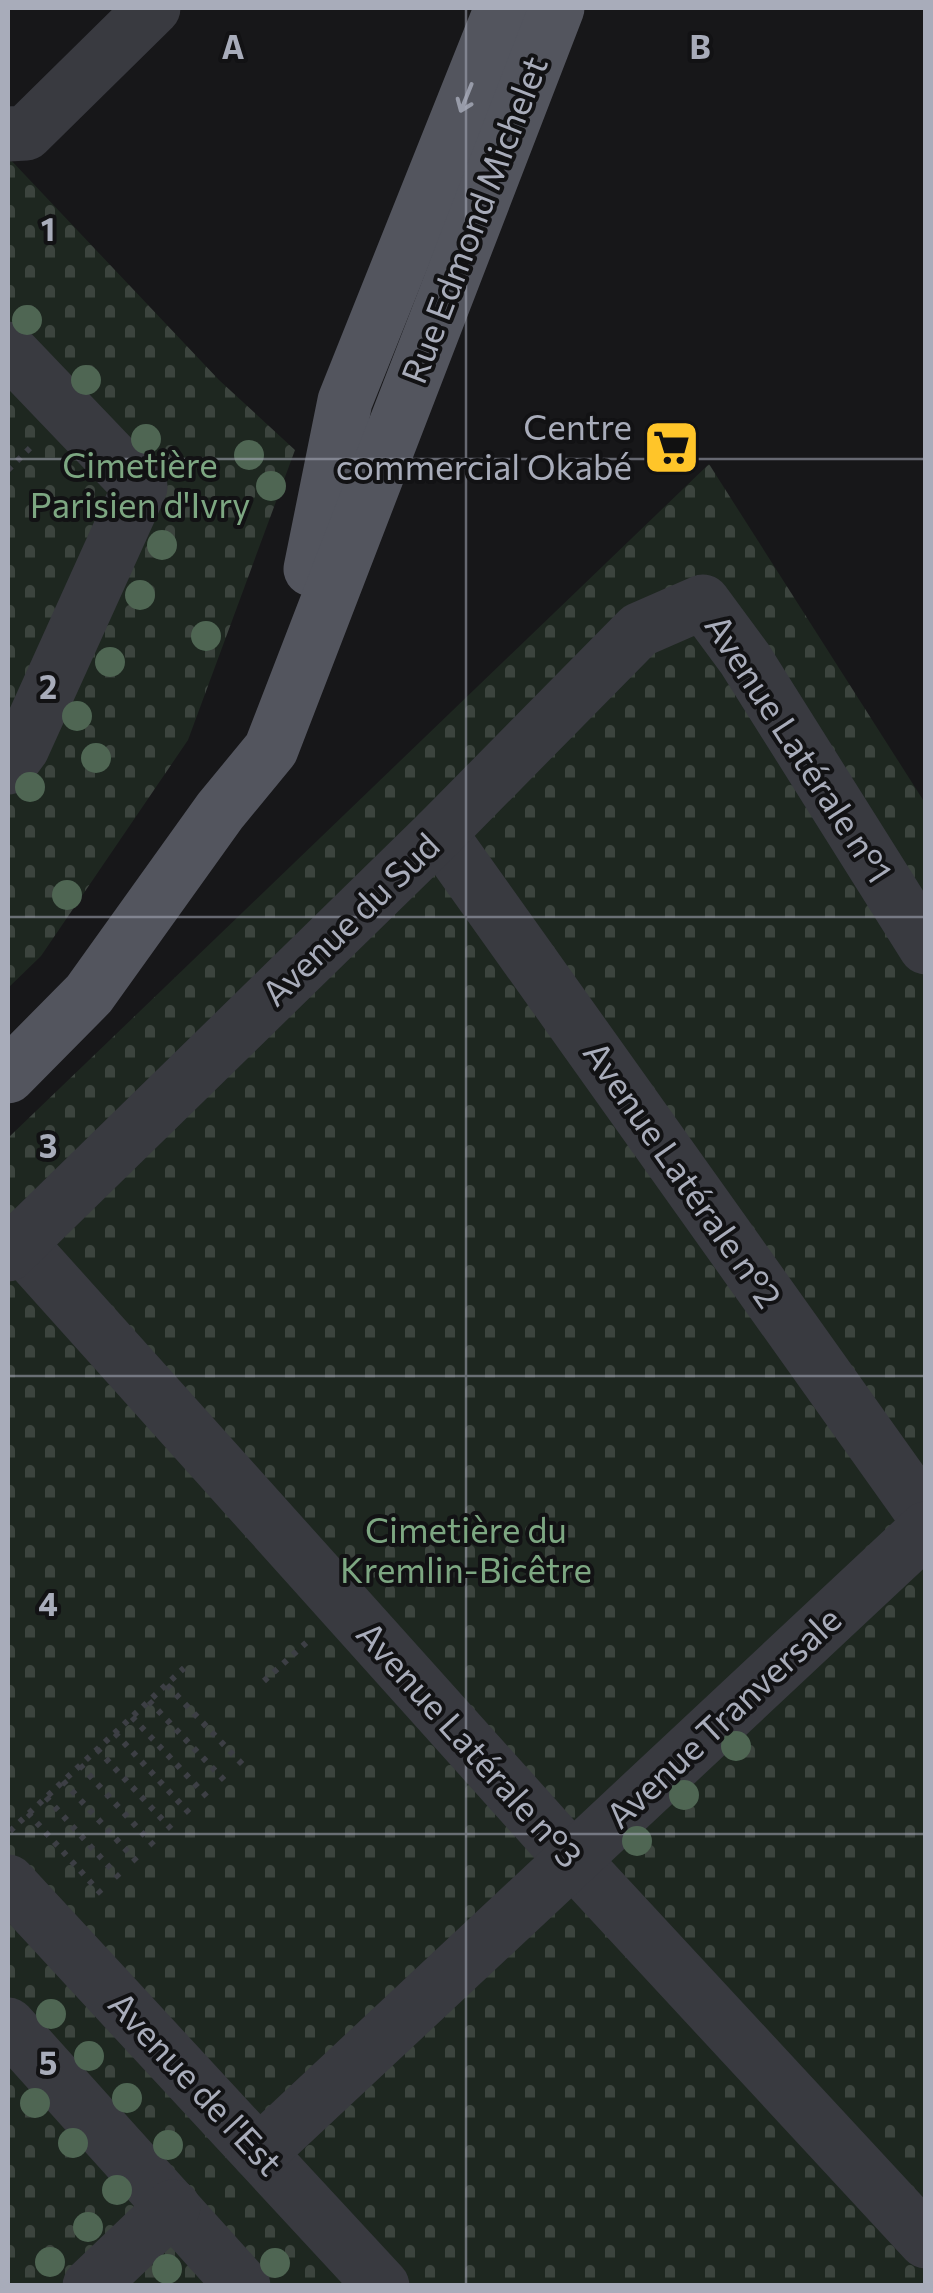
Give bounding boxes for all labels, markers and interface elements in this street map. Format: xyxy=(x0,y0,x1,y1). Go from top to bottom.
text: A xyxy=(222,26,245,66)
text: B xyxy=(689,26,711,66)
street label: Rue Edmond Michelet xyxy=(390,49,555,389)
one-way arrow xyxy=(455,82,473,113)
text: 1 xyxy=(41,208,55,248)
place label: Centre commercial Okabé xyxy=(336,404,632,487)
supermarket icon: Centre commercial Okabé xyxy=(641,418,701,478)
park label: Cimetière Parisien d'Ivry xyxy=(30,442,250,525)
street label: Avenue Latérale n°1 xyxy=(697,605,903,890)
text: 2 xyxy=(39,666,57,706)
street label: Avenue du Sud xyxy=(252,823,447,1014)
street label: Avenue Latérale n°2 xyxy=(576,1032,792,1315)
text: 3 xyxy=(39,1125,57,1165)
park label: Cimetière du Kremlin-Bicêtre xyxy=(340,1507,592,1590)
text: 4 xyxy=(38,1583,58,1623)
street label: Avenue Tranversale xyxy=(596,1596,849,1836)
street label: Avenue Latérale n°3 xyxy=(349,1611,593,1875)
street label: Avenue de l'Est xyxy=(101,1981,293,2183)
text: 5 xyxy=(39,2042,57,2082)

